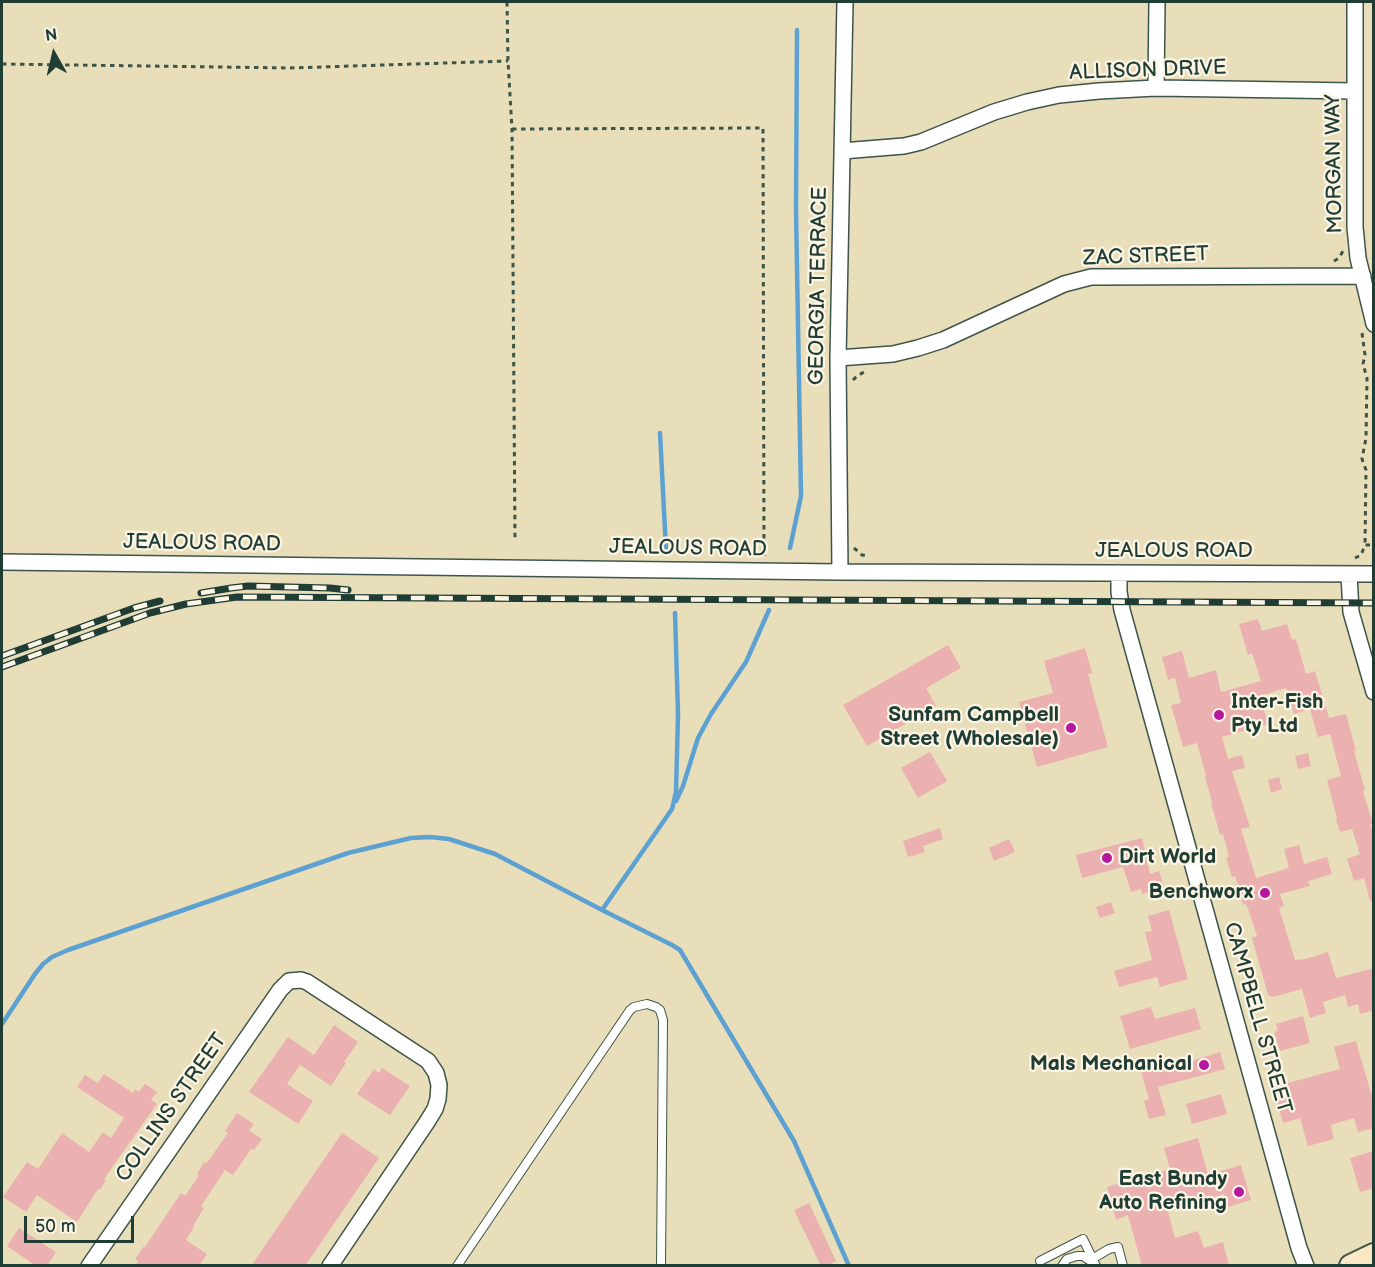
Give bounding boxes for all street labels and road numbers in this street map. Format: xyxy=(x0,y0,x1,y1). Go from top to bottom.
street label: ALLISON DRIVE xyxy=(1069,56,1227,86)
street label: MORGAN WAY xyxy=(1321,94,1349,234)
street label: GEORGIA TERRACE xyxy=(805,187,833,385)
street label: ZAC STREET xyxy=(1083,242,1209,272)
street label: JEALOUS ROAD xyxy=(123,530,281,558)
street label: JEALOUS ROAD xyxy=(609,535,767,563)
street label: JEALOUS ROAD xyxy=(1095,539,1253,565)
street label: CAMPBELL STREET xyxy=(1218,920,1296,1116)
street label: COLLINS STREET xyxy=(111,1029,233,1187)

